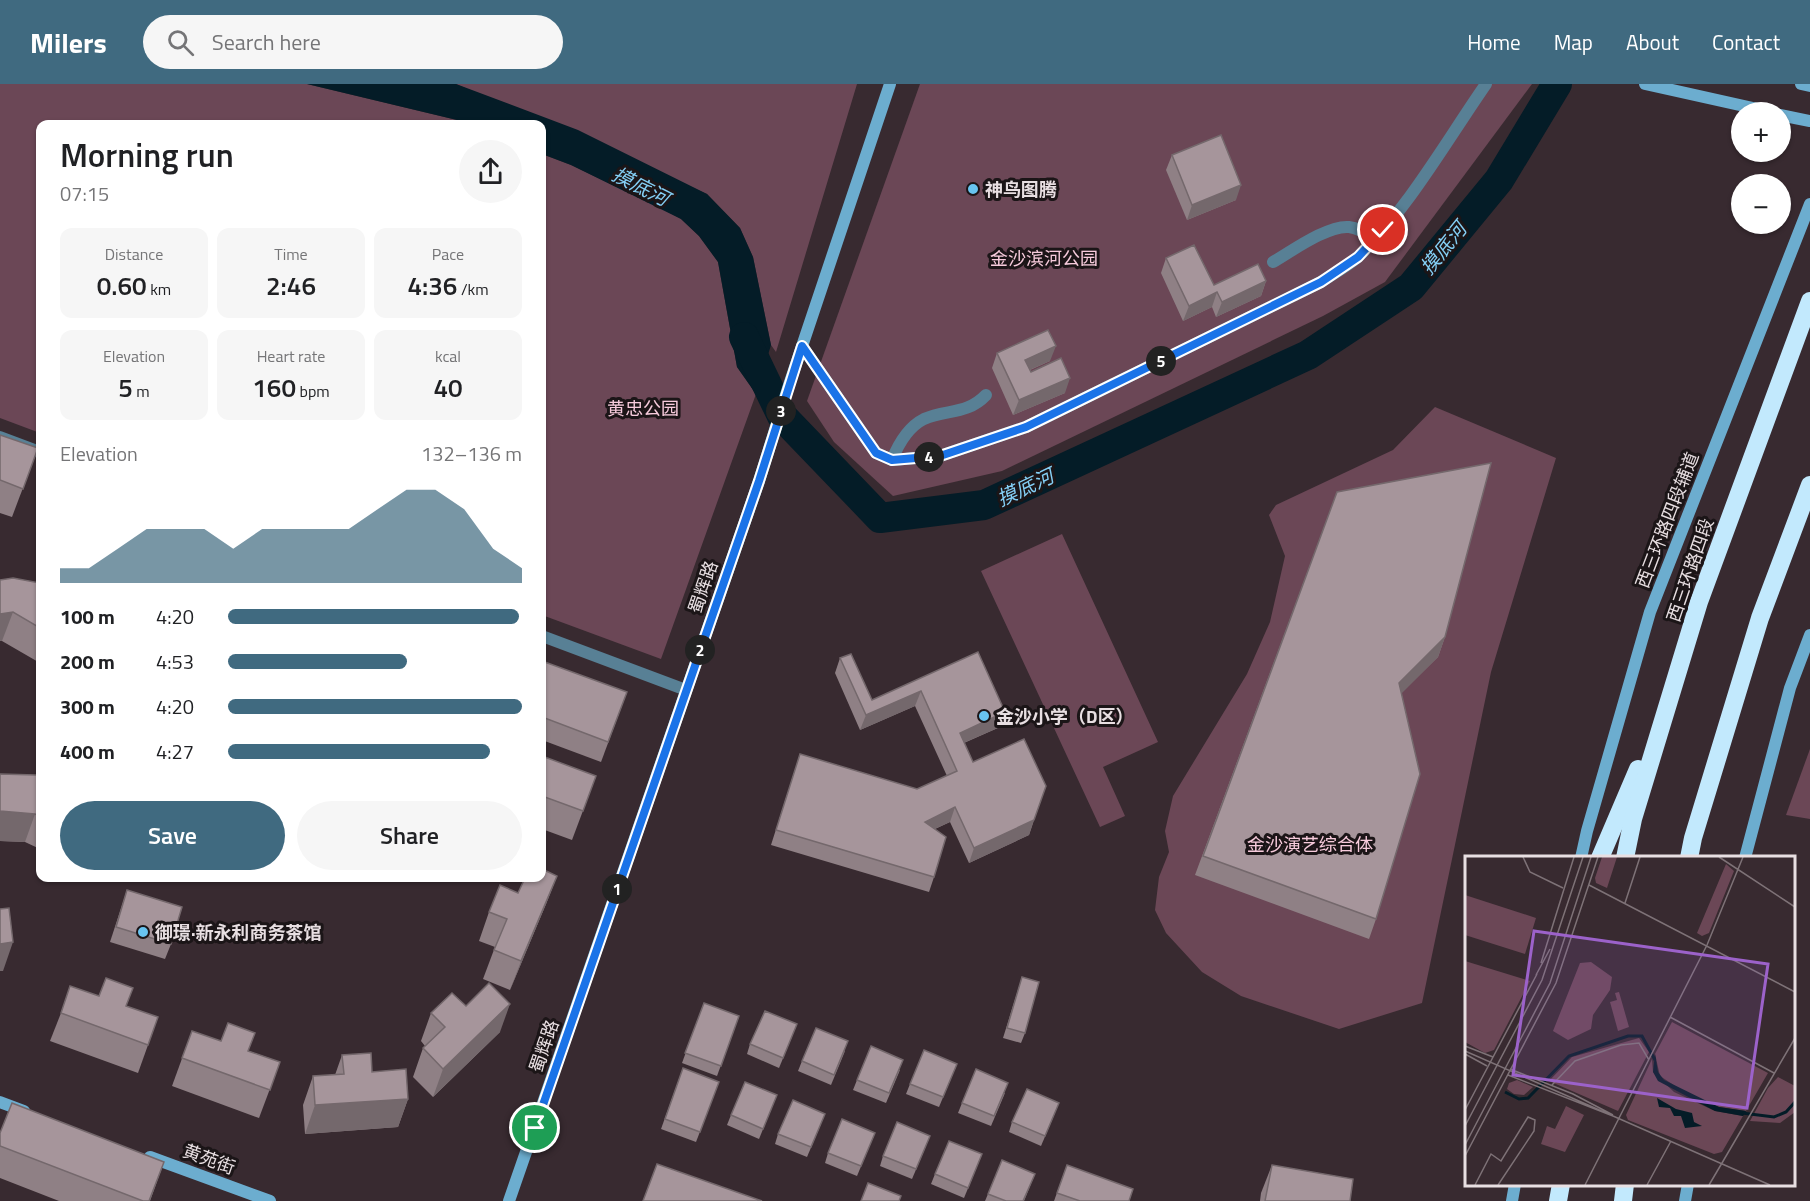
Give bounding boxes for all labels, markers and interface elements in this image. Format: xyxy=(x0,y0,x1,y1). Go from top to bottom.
search box xyxy=(143,15,563,69)
text: Milers xyxy=(30,21,107,64)
text: Search here xyxy=(212,25,321,59)
icon: search xyxy=(164,26,197,59)
text: Home xyxy=(1467,26,1521,58)
text: Map xyxy=(1554,26,1593,58)
text: About xyxy=(1626,26,1679,58)
text: Contact xyxy=(1712,26,1780,58)
map controls xyxy=(1731,102,1791,234)
button: + xyxy=(1731,102,1791,162)
text: Morning run xyxy=(60,130,234,180)
button: share xyxy=(459,140,522,203)
water label: 摸底河 xyxy=(607,159,678,215)
button: − xyxy=(1731,174,1791,234)
place label: 神鸟图腾 xyxy=(985,176,1057,203)
text: 07:15 xyxy=(60,178,109,209)
marker: 神鸟图腾 xyxy=(966,182,980,196)
pin xyxy=(1357,204,1408,255)
water label: 摸底河 xyxy=(1412,212,1476,281)
icon: check xyxy=(1366,213,1399,246)
text: Distance xyxy=(105,242,163,266)
text: Time xyxy=(274,242,308,266)
text: Pace xyxy=(432,242,464,266)
park label: 金沙滨河公园 xyxy=(990,245,1098,272)
text: 0.60 xyxy=(97,266,147,305)
text: 2:46 xyxy=(266,266,316,305)
text: 4:36 xyxy=(407,266,457,305)
text: km xyxy=(147,277,171,301)
text: /km xyxy=(457,277,489,301)
text: Elevation xyxy=(103,344,165,368)
text: Heart rate xyxy=(257,344,325,368)
text: kcal xyxy=(435,344,461,368)
pin: 5 xyxy=(1146,346,1176,376)
text: 5 xyxy=(1157,349,1165,373)
text: 5 xyxy=(118,368,133,407)
text: 160 xyxy=(252,368,296,407)
text: 40 xyxy=(433,368,463,407)
text: m xyxy=(133,379,150,403)
text: bpm xyxy=(296,379,330,403)
park label: 黄忠公园 xyxy=(607,395,679,422)
pin: 3 xyxy=(766,396,796,426)
text: 3 xyxy=(777,399,785,423)
text: Elevation xyxy=(60,438,138,469)
text: 132–136 m xyxy=(421,438,522,469)
pin: 4 xyxy=(914,442,944,472)
text: 4 xyxy=(925,445,933,469)
street label: 西三环路四段辅道 xyxy=(1631,449,1703,591)
water label: 摸底河 xyxy=(991,459,1062,514)
street label: 西三环路四段 xyxy=(1662,515,1718,625)
street label: 蜀辉路 xyxy=(681,557,725,617)
text: 100 m xyxy=(60,601,115,632)
text: 4:20 xyxy=(156,601,194,632)
pin: 2 xyxy=(685,635,715,665)
text: 2 xyxy=(696,638,704,662)
text: 200 m xyxy=(60,646,115,677)
text: 4:53 xyxy=(156,646,194,677)
text: 300 m xyxy=(60,691,115,722)
text: 4:20 xyxy=(156,691,194,722)
place label: 金沙小学（D区） xyxy=(996,703,1133,730)
marker: 金沙小学（D区） xyxy=(977,709,991,723)
text: 400 m xyxy=(60,736,115,767)
text: 4:27 xyxy=(156,736,194,767)
button: Save xyxy=(60,801,285,870)
button: Share xyxy=(297,801,522,870)
park label: 金沙演艺综合体 xyxy=(1247,831,1373,858)
inset map xyxy=(1465,856,1795,1186)
pin: 1 xyxy=(602,874,632,904)
text: 1 xyxy=(613,877,621,901)
place label: 御璟·新永利商务茶馆 xyxy=(154,919,322,946)
marker: 御璟·新永利商务茶馆 xyxy=(136,925,150,939)
street label: 蜀辉路 xyxy=(522,1016,566,1076)
pin xyxy=(509,1102,560,1153)
icon: arrive xyxy=(518,1111,551,1144)
street label: 黄苑街 xyxy=(179,1137,239,1181)

